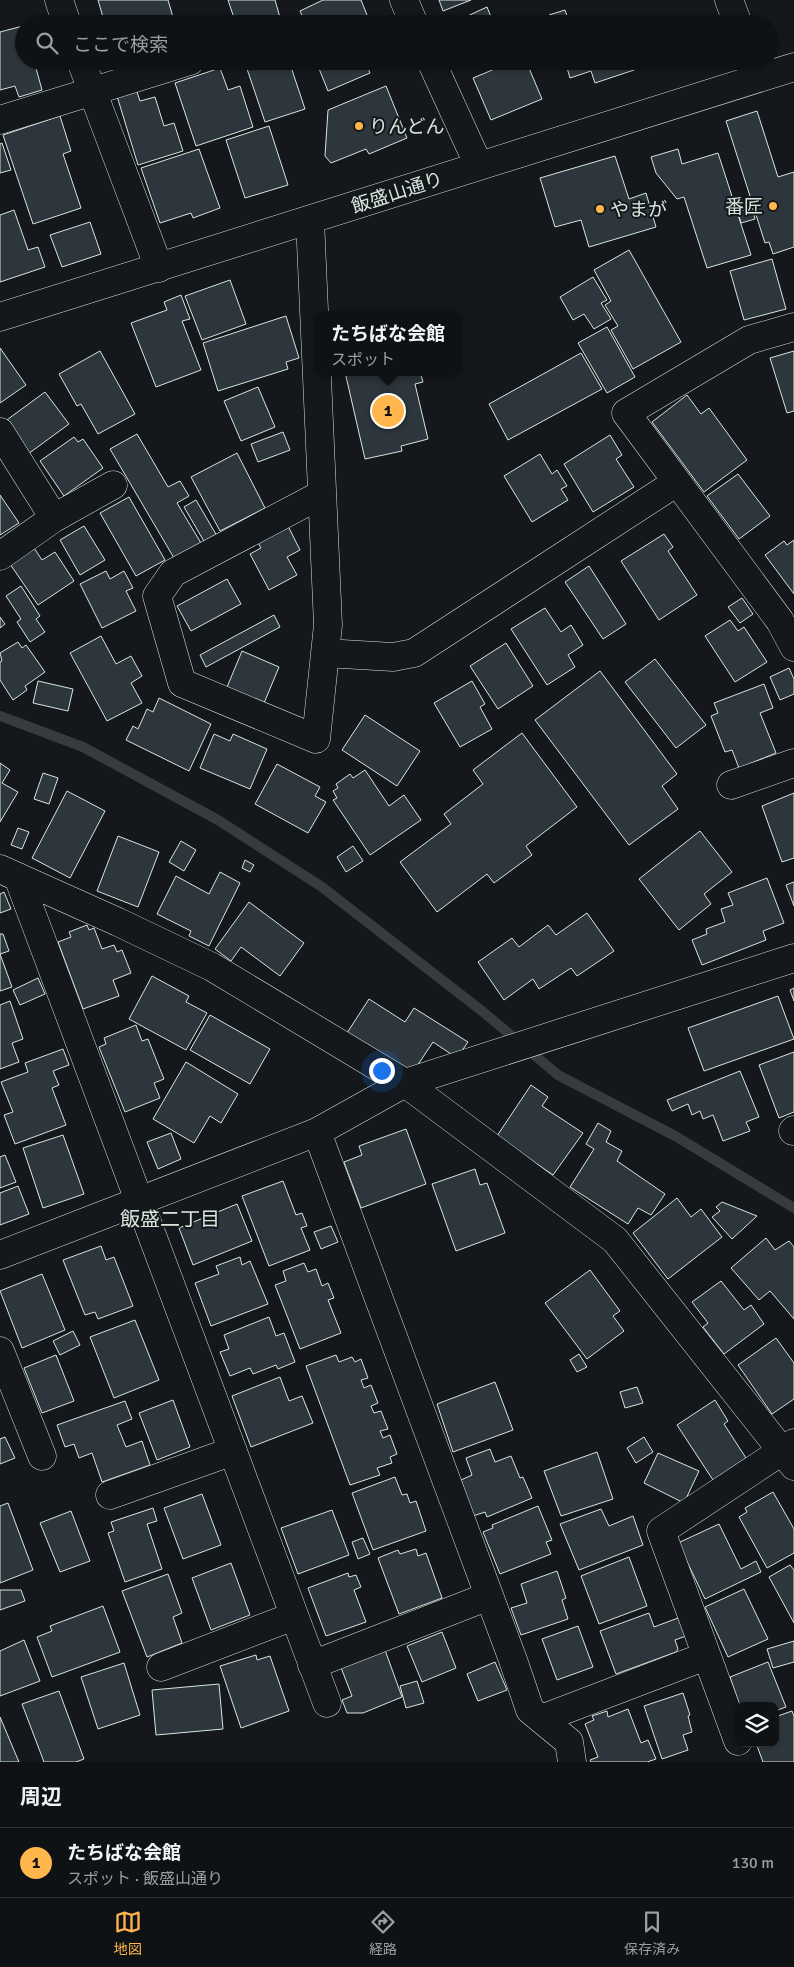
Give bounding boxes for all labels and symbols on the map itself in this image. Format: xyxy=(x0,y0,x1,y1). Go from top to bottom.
place label: りんどん xyxy=(369,115,444,139)
marker: りんどん xyxy=(353,120,365,132)
street label: 飯盛山通り xyxy=(348,167,446,219)
place label: 番匠 xyxy=(725,195,763,219)
place label: やまが xyxy=(610,198,667,222)
marker: 番匠 xyxy=(767,200,779,212)
marker: やまが xyxy=(594,203,606,215)
pin: 1 xyxy=(372,392,404,430)
your location xyxy=(369,1058,395,1084)
district label: 飯盛二丁目 xyxy=(120,1207,220,1232)

